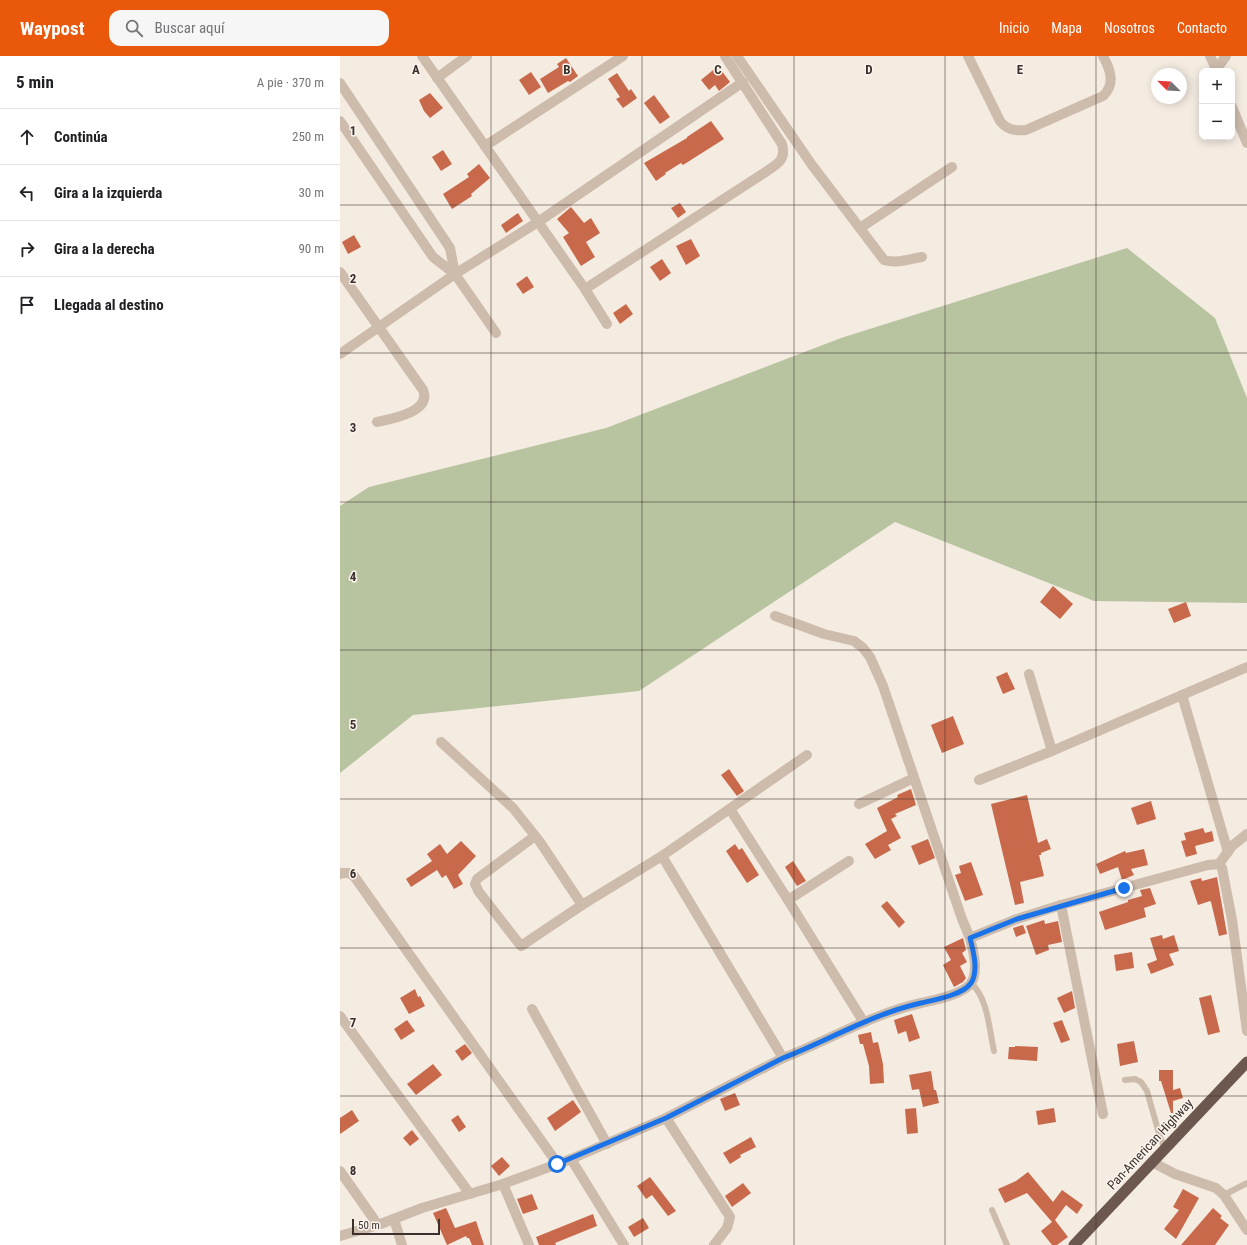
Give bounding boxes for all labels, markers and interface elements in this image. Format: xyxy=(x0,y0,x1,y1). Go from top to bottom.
search box xyxy=(109,10,389,46)
text: Waypost xyxy=(20,17,85,40)
icon: search xyxy=(123,17,145,39)
text: Buscar aquí xyxy=(155,19,224,37)
text: Inicio xyxy=(999,20,1029,36)
text: Mapa xyxy=(1051,20,1082,36)
text: Nosotros xyxy=(1104,20,1155,36)
text: Contacto xyxy=(1177,20,1227,36)
text: A xyxy=(412,62,420,77)
text: B xyxy=(563,62,571,77)
text: C xyxy=(714,62,722,77)
text: D xyxy=(865,62,873,77)
text: E xyxy=(1017,62,1024,77)
north arrow xyxy=(1151,68,1187,104)
map controls xyxy=(1199,68,1235,140)
button: + xyxy=(1199,68,1235,104)
text: 5 min xyxy=(16,72,54,92)
text: A pie · 370 m xyxy=(257,75,324,90)
button: − xyxy=(1199,104,1235,140)
text: 1 xyxy=(350,123,356,138)
icon: ahead xyxy=(16,126,38,148)
text: Continúa xyxy=(54,128,108,146)
text: 250 m xyxy=(292,129,324,144)
icon: left xyxy=(16,182,38,204)
text: Gira a la izquierda xyxy=(54,184,162,202)
text: 30 m xyxy=(298,185,324,200)
icon: right xyxy=(16,238,38,260)
text: Gira a la derecha xyxy=(54,240,155,258)
text: 90 m xyxy=(298,241,324,256)
text: 2 xyxy=(350,271,357,286)
icon: arrive xyxy=(16,294,38,316)
text: Llegada al destino xyxy=(54,296,164,314)
text: 3 xyxy=(350,420,356,435)
text: 4 xyxy=(350,569,357,584)
text: 5 xyxy=(350,717,357,732)
text: 6 xyxy=(350,866,357,881)
route end xyxy=(1115,879,1133,897)
text: 7 xyxy=(350,1015,357,1030)
street label: Pan-American Highway xyxy=(1104,1095,1196,1192)
route start xyxy=(548,1155,566,1173)
text: 8 xyxy=(350,1163,356,1178)
scale bar xyxy=(352,1217,440,1236)
text: 50 m xyxy=(358,1219,380,1232)

